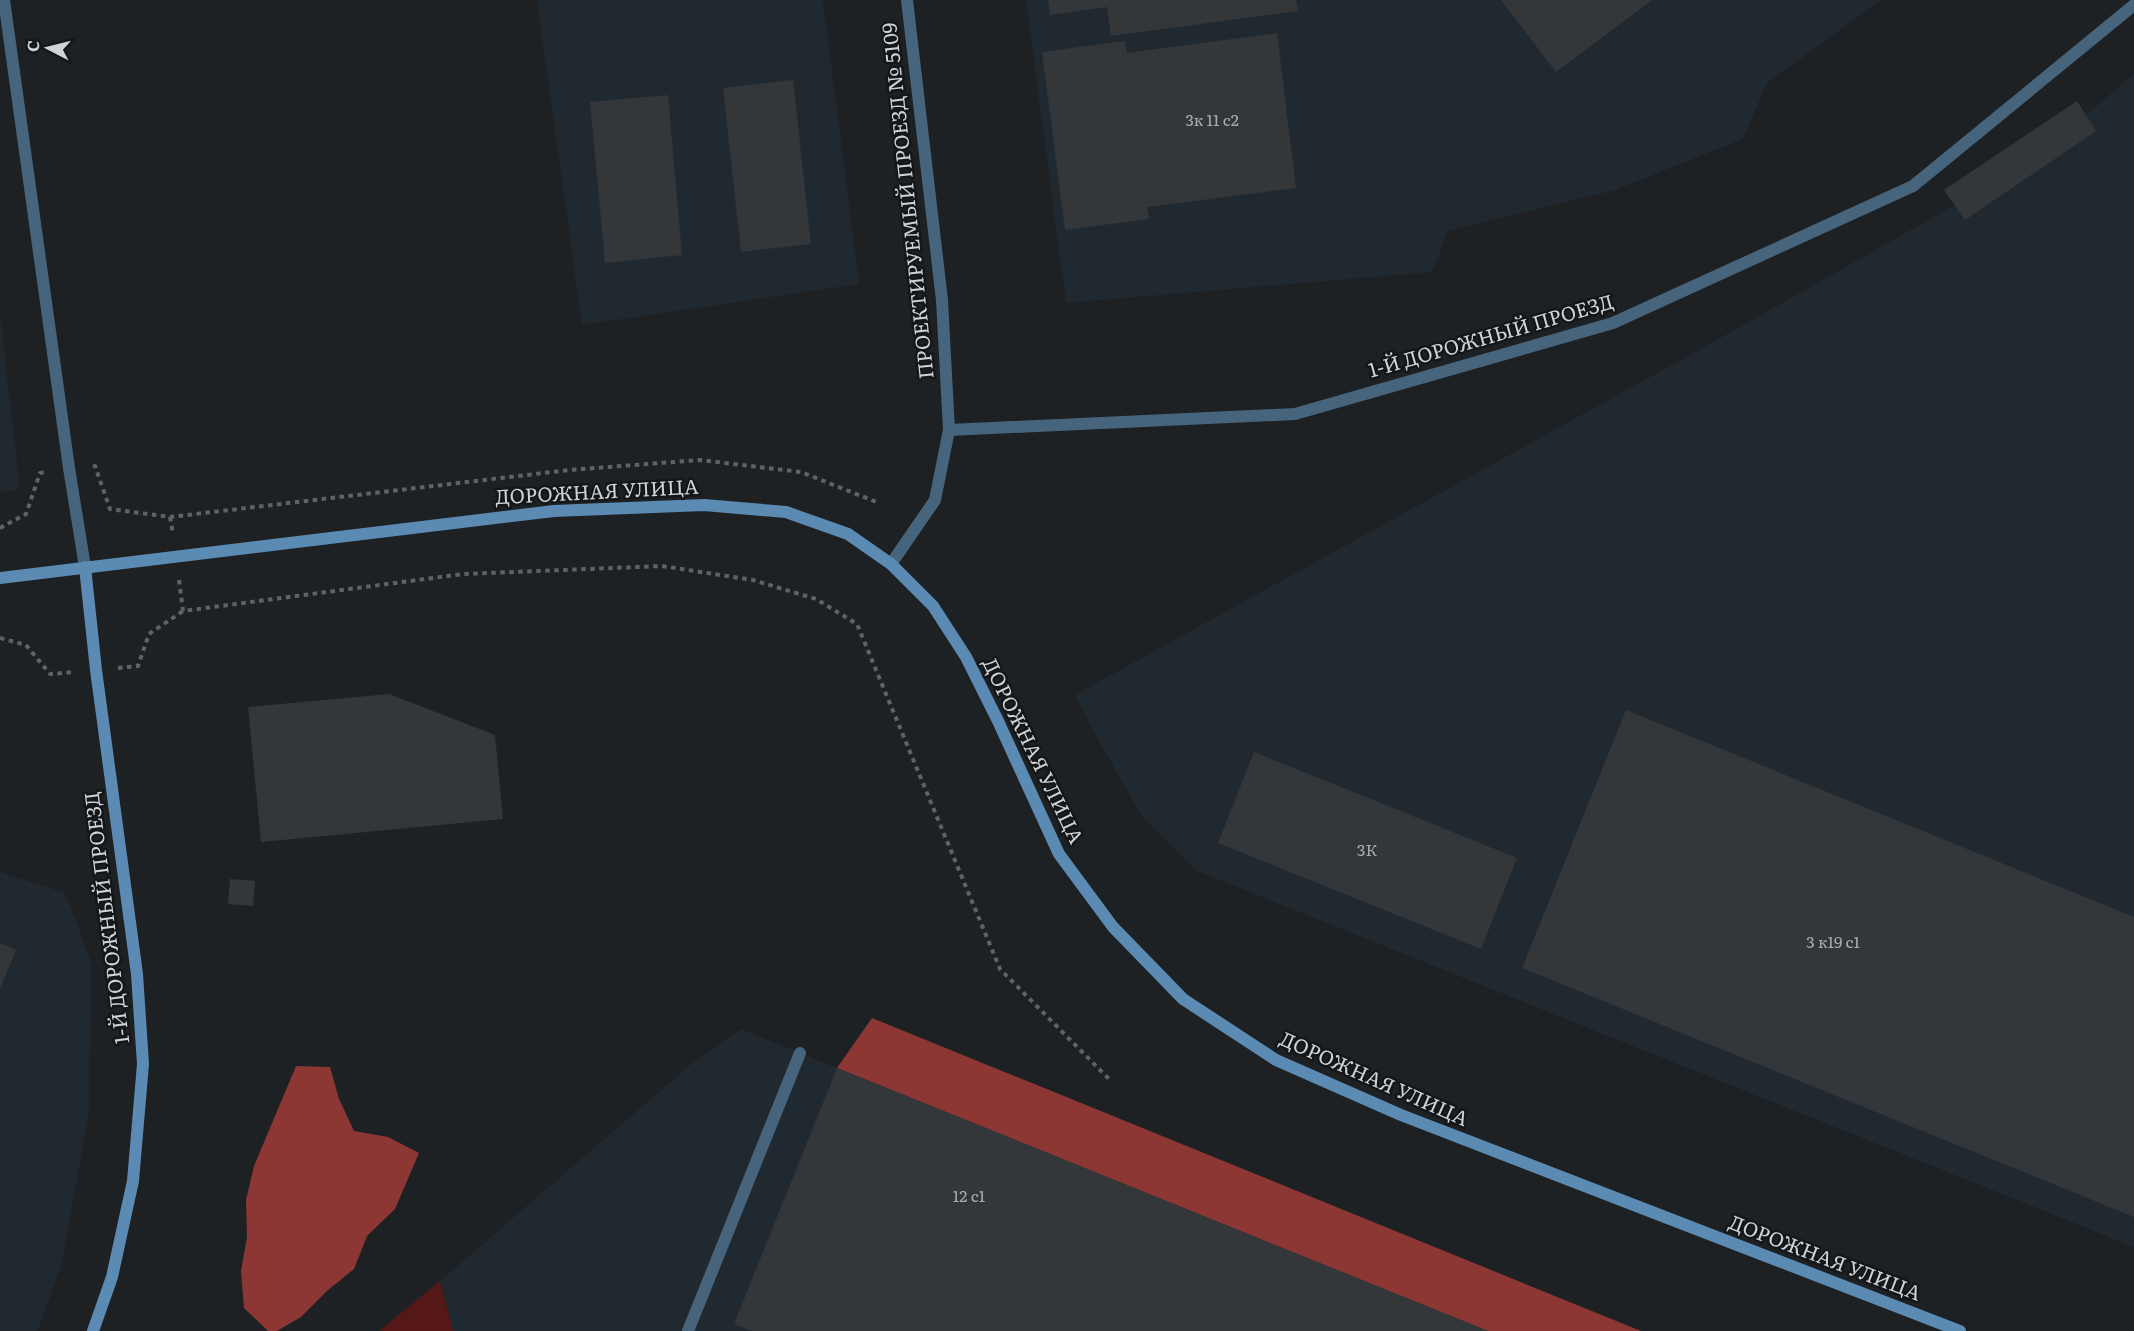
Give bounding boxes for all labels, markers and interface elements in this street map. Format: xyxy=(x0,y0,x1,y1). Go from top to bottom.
north arrow xyxy=(18,18,78,78)
street label: ПРОЕКТИРУЕМЫЙ ПРОЕЗД № 5109 xyxy=(872,22,940,381)
text: С xyxy=(20,39,45,53)
house number: 3к 11 с2 xyxy=(1185,107,1239,131)
street label: 1-Й ДОРОЖНЫЙ ПРОЕЗД xyxy=(1364,285,1617,383)
street label: ДОРОЖНАЯ УЛИЦА xyxy=(494,470,700,510)
street label: ДОРОЖНАЯ УЛИЦА xyxy=(977,652,1093,848)
street label: 1-Й ДОРОЖНЫЙ ПРОЕЗД xyxy=(75,790,135,1046)
house number: 3К xyxy=(1357,837,1378,861)
house number: 3 к19 с1 xyxy=(1806,929,1860,953)
street label: ДОРОЖНАЯ УЛИЦА xyxy=(1276,1022,1474,1132)
house number: 12 с1 xyxy=(953,1183,986,1207)
street label: ДОРОЖНАЯ УЛИЦА xyxy=(1725,1206,1926,1307)

